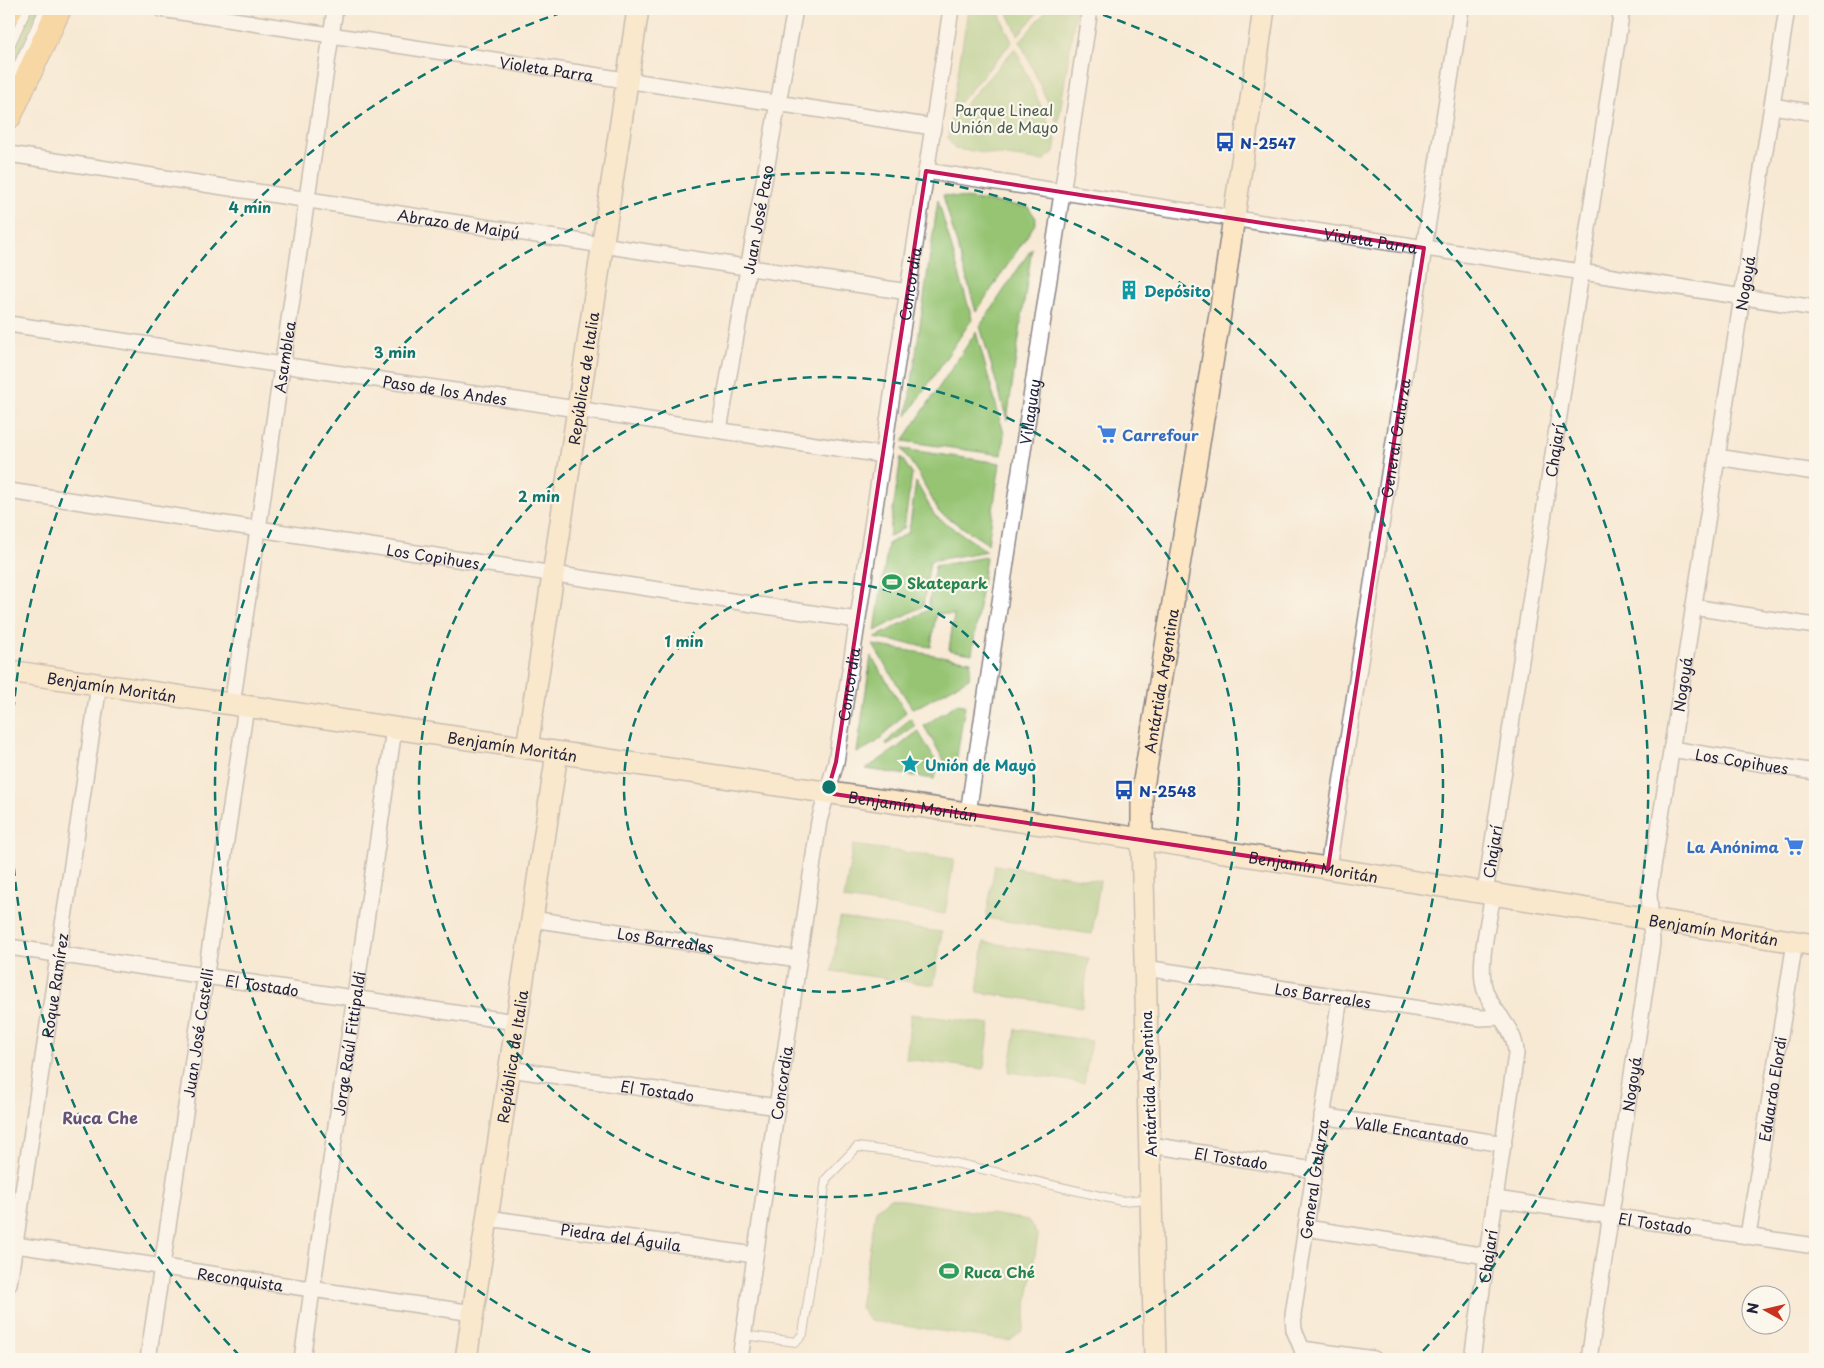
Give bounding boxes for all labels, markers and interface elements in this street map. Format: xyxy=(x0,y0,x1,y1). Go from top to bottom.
street label: Violeta Parra xyxy=(498,49,596,87)
park label: Parque Lineal Unión de Mayo xyxy=(950,98,1058,138)
bus stop icon: N-2547 xyxy=(1214,131,1236,153)
place label: N-2547 xyxy=(1240,131,1296,154)
street label: Juan José Paso xyxy=(736,163,778,276)
text: 4 min xyxy=(229,195,271,218)
street label: Abrazo de Maipú xyxy=(396,202,521,244)
street label: Violeta Parra xyxy=(1322,221,1420,258)
street label: Concordia xyxy=(892,245,926,322)
street label: Nogoyá xyxy=(1729,253,1760,312)
building icon: Depósito xyxy=(1118,279,1140,301)
place label: Depósito xyxy=(1144,279,1211,302)
street label: República de Italia xyxy=(561,310,604,446)
street label: Asamblea xyxy=(267,319,300,394)
text: 3 min xyxy=(374,340,416,363)
street label: Paso de los Andes xyxy=(381,369,509,410)
street label: General Galarza xyxy=(1374,376,1415,500)
street label: Villaguay xyxy=(1013,377,1045,446)
street label: Chajarí xyxy=(1538,421,1569,479)
supermarket icon: Carrefour xyxy=(1096,423,1118,445)
place label: Carrefour xyxy=(1122,423,1199,446)
text: 2 min xyxy=(518,484,560,507)
street label: Los Copihues xyxy=(385,537,481,574)
sports icon: Skatepark xyxy=(881,571,903,593)
place label: Skatepark xyxy=(907,571,988,594)
street label: Antártida Argentina xyxy=(1137,606,1184,755)
text: 1 min xyxy=(665,629,703,652)
street label: Concordia xyxy=(831,645,865,723)
street label: Nogoyá xyxy=(1666,655,1697,713)
street label: Benjamín Moritán xyxy=(46,665,178,707)
street label: Benjamín Moritán xyxy=(446,725,579,767)
street label: Los Copihues xyxy=(1694,742,1790,779)
place icon: Unión de Mayo xyxy=(899,753,921,775)
place label: Unión de Mayo xyxy=(925,753,1036,776)
centre of rings xyxy=(820,778,838,796)
bus stop icon: N-2548 xyxy=(1113,779,1135,801)
place label: N-2548 xyxy=(1139,779,1196,802)
street label: Benjamín Moritán xyxy=(847,784,979,826)
street label: Chajarí xyxy=(1476,822,1507,880)
place label: La Anónima xyxy=(1687,835,1780,858)
supermarket icon: La Anónima xyxy=(1783,835,1805,857)
street label: Benjamín Moritán xyxy=(1247,844,1380,888)
street label: Benjamín Moritán xyxy=(1647,907,1780,951)
street label: Los Barreales xyxy=(616,920,715,958)
street label: Roque Ramírez xyxy=(35,931,73,1039)
street label: Juan José Castelli xyxy=(176,966,218,1099)
street label: El Tostado xyxy=(224,968,301,1001)
street label: Jorge Raúl Fittipaldi xyxy=(326,970,370,1117)
street label: Los Barreales xyxy=(1273,976,1373,1013)
street label: República de Italia xyxy=(490,988,533,1125)
street label: Antártida Argentina xyxy=(1134,1010,1162,1158)
street label: Eduardo Elordi xyxy=(1752,1035,1791,1143)
street label: Concordia xyxy=(764,1044,797,1121)
street label: Nogoyá xyxy=(1615,1054,1646,1113)
street label: El Tostado xyxy=(619,1073,696,1107)
district label: Ruca Che xyxy=(62,1105,138,1129)
street label: Valle Encantado xyxy=(1353,1110,1471,1150)
street label: General Galarza xyxy=(1293,1117,1333,1241)
street label: El Tostado xyxy=(1193,1140,1269,1174)
street label: El Tostado xyxy=(1617,1206,1694,1239)
street label: Piedra del Águila xyxy=(559,1217,683,1256)
street label: Chajarí xyxy=(1472,1227,1502,1284)
sports icon: Ruca Ché xyxy=(938,1260,960,1282)
place label: Ruca Ché xyxy=(964,1260,1035,1283)
street label: Reconquista xyxy=(196,1261,286,1296)
north arrow xyxy=(1742,1286,1792,1336)
text: N xyxy=(1741,1301,1764,1315)

